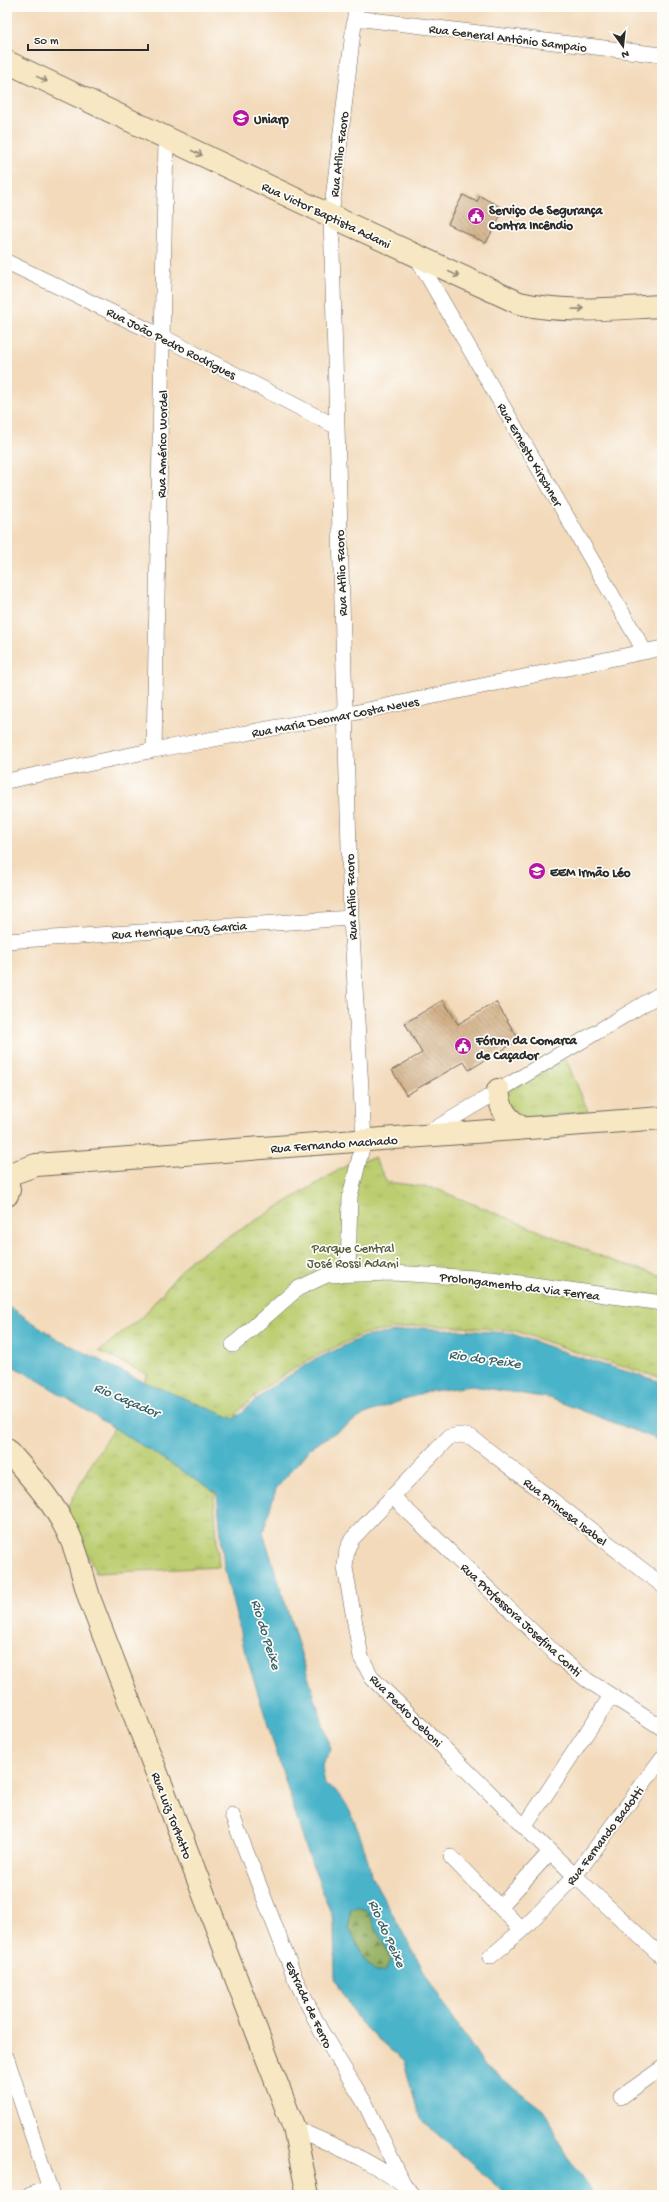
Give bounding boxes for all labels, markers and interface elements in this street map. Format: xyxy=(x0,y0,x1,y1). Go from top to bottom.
street label: Rua General Antônio Sampaio xyxy=(428,22,588,57)
scale bar xyxy=(28,26,148,52)
north arrow xyxy=(603,26,643,66)
text: 50 m xyxy=(34,35,59,49)
text: N xyxy=(620,47,630,60)
one-way arrow xyxy=(36,76,48,83)
school or university icon: Uniarp xyxy=(231,108,251,128)
street label: Rua Atílio Faoro xyxy=(328,110,353,198)
place label: Uniarp xyxy=(254,113,289,129)
one-way arrow xyxy=(191,150,203,157)
street label: Rua Victor Baptista Adami xyxy=(259,180,393,253)
place label: Serviço de Segurança Contra Incêndio xyxy=(488,204,603,234)
public building icon: Serviço de Segurança Contra Incêndio xyxy=(466,206,486,226)
one-way arrow xyxy=(448,270,460,278)
street label: Rua João Pedro Rodrigues xyxy=(104,305,239,384)
one-way arrow xyxy=(571,305,584,312)
street label: Rua Américo Wordel xyxy=(155,390,172,498)
street label: Rua Ernesto Kirschner xyxy=(493,401,565,511)
street label: Rua Atílio Faoro xyxy=(333,529,352,616)
street label: Rua Maria Deomar Costa Neves xyxy=(251,695,421,742)
street label: Rua Atílio Faoro xyxy=(343,853,362,940)
school or university icon: EEM Irmão Léo xyxy=(527,861,547,881)
place label: EEM Irmão Léo xyxy=(550,866,631,881)
street label: Rua Henrique Cruz Garcia xyxy=(111,919,248,944)
place label: Fórum da Comarca de Caçador xyxy=(475,1034,578,1064)
public building icon: Fórum da Comarca de Caçador xyxy=(453,1036,473,1056)
street label: Rua Fernando Machado xyxy=(270,1134,398,1157)
park label: Parque Central José Rossi Adami xyxy=(307,1242,399,1272)
street label: Prolongamento da Via Ferrea xyxy=(438,1270,601,1305)
water label: Rio do Peixe xyxy=(448,1347,522,1374)
water label: Rio Caçador xyxy=(91,1380,164,1424)
street label: Rua Princesa Isabel xyxy=(520,1476,609,1550)
street label: Rua Professora Josefina Conti xyxy=(457,1561,584,1681)
water label: Rio do Peixe xyxy=(246,1598,284,1673)
street label: Rua Pedro Deboni xyxy=(366,1672,445,1751)
street label: Rua Luiz Tortatto xyxy=(147,1770,194,1862)
street label: Rua Fernando Badotti xyxy=(564,1784,648,1889)
water label: Rio do Peixe xyxy=(363,1898,409,1971)
street label: Estrada de Ferro xyxy=(281,1959,335,2051)

